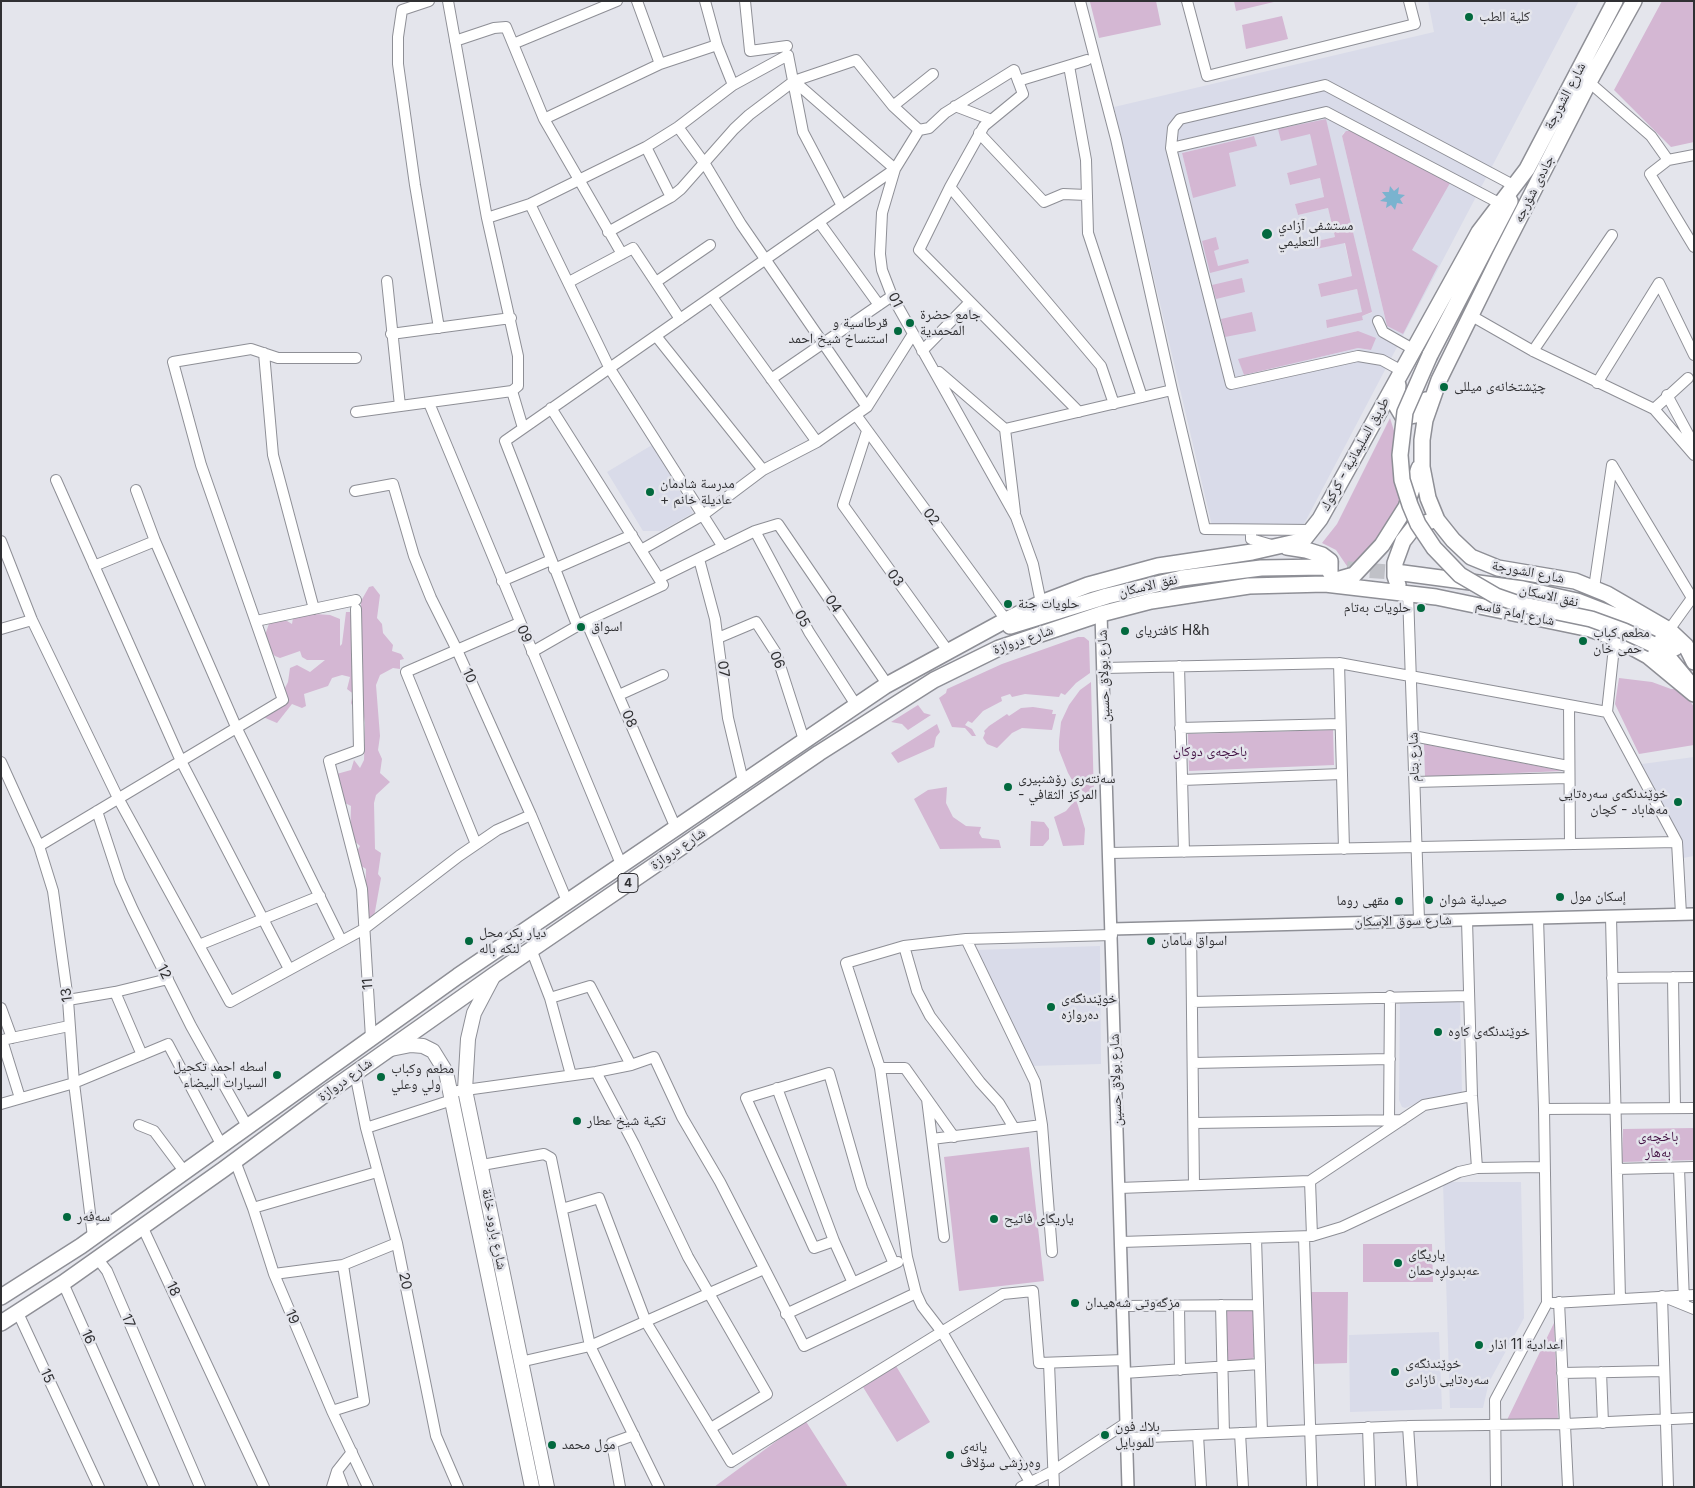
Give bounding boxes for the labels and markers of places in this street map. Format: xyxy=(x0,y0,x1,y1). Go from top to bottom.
place label: كلية الطب xyxy=(1479,9,1530,25)
marker: كلية الطب xyxy=(1463,11,1475,23)
place label: مستشفى آزادي التعليمي xyxy=(1278,218,1353,250)
marker: مستشفى آزادي التعليمي xyxy=(1260,227,1274,241)
place label: جامع حضرة المحمدية xyxy=(920,307,981,340)
place label: قرطاسية و استنساخ شيخ احمد xyxy=(788,315,888,348)
marker: جامع حضرة المحمدية xyxy=(904,317,916,329)
marker: قرطاسية و استنساخ شيخ احمد xyxy=(892,325,904,337)
place label: چێشتخانەی میللی xyxy=(1454,379,1546,395)
marker: چێشتخانەی میللی xyxy=(1438,381,1450,393)
place label: مدرسة شادمان + عاديلة خانم xyxy=(660,476,735,508)
marker: مدرسة شادمان + عاديلة خانم xyxy=(644,486,656,498)
place label: حلویات جنة xyxy=(1018,596,1079,612)
marker: حلویات جنة xyxy=(1002,598,1014,610)
place label: حلویات بەتام xyxy=(1344,600,1411,616)
marker: حلویات بەتام xyxy=(1415,602,1427,614)
place label: اسواق xyxy=(591,619,622,635)
marker: اسواق xyxy=(575,621,587,633)
place label: کافتریای H&h xyxy=(1135,623,1210,639)
marker: کافتریای H&h xyxy=(1119,625,1131,637)
place label: مطعم كباب حمى خان xyxy=(1593,625,1650,658)
marker: مطعم كباب حمى خان xyxy=(1577,635,1589,647)
place label: سەنتەری ڕۆشنبیری - المرکز الثقافي xyxy=(1018,771,1115,804)
marker: سەنتەری ڕۆشنبیری - المرکز الثقافي xyxy=(1002,781,1014,793)
place label: خوێندنگەی سەرەتایی مەهاباد - کچان xyxy=(1558,786,1668,819)
marker: خوێندنگەی سەرەتایی مەهاباد - کچان xyxy=(1672,796,1684,808)
place label: إسكان مول xyxy=(1570,889,1626,905)
marker: إسكان مول xyxy=(1554,891,1566,903)
place label: صيدلية شوان xyxy=(1439,892,1507,908)
place label: مقهى روما xyxy=(1336,893,1389,909)
marker: صيدلية شوان xyxy=(1423,894,1435,906)
marker: مقهى روما xyxy=(1393,895,1405,907)
place label: ديار بكر محل لنكه باله xyxy=(479,925,546,958)
place label: اسواق سامان xyxy=(1161,933,1227,949)
marker: ديار بكر محل لنكه باله xyxy=(463,935,475,947)
marker: اسواق سامان xyxy=(1145,935,1157,947)
place label: خوێندنگەی دەروازە xyxy=(1061,991,1117,1024)
marker: خوێندنگەی دەروازە xyxy=(1045,1001,1057,1013)
place label: خوێندنگەی کاوە xyxy=(1448,1024,1530,1040)
marker: خوێندنگەی کاوە xyxy=(1432,1026,1444,1038)
place label: اسطه احمد تكحيل السيارات البيضاء xyxy=(173,1059,267,1092)
place label: مطعم وكباب ولي وعلي xyxy=(391,1061,454,1094)
marker: اسطه احمد تكحيل السيارات البيضاء xyxy=(271,1069,283,1081)
marker: مطعم وكباب ولي وعلي xyxy=(375,1071,387,1083)
place label: تكية شيخ عطار xyxy=(587,1113,666,1129)
marker: تكية شيخ عطار xyxy=(571,1115,583,1127)
place label: سەفەر xyxy=(77,1209,110,1225)
marker: سەفەر xyxy=(61,1211,73,1223)
place label: یاریگای فاتیح xyxy=(1004,1211,1074,1227)
marker: یاریگای فاتیح xyxy=(988,1213,1000,1225)
place label: یاریگای عەبدولڕەحمان xyxy=(1408,1247,1479,1280)
marker: یاریگای عەبدولڕەحمان xyxy=(1392,1257,1404,1269)
place label: مزگەوتی شەهیدان xyxy=(1085,1295,1180,1311)
marker: مزگەوتی شەهیدان xyxy=(1069,1297,1081,1309)
place label: اعدادية 11 اذار xyxy=(1489,1337,1563,1353)
marker: اعدادية 11 اذار xyxy=(1473,1339,1485,1351)
place label: خوێندنگەی سەرەتایی ئازادی xyxy=(1405,1356,1489,1388)
marker: خوێندنگەی سەرەتایی ئازادی xyxy=(1389,1366,1401,1378)
place label: بلاك فون للموبايل xyxy=(1115,1419,1160,1451)
marker: بلاك فون للموبايل xyxy=(1099,1429,1111,1441)
place label: مول محمد xyxy=(562,1437,615,1453)
marker: مول محمد xyxy=(546,1439,558,1451)
place label: یانەی وەرزشی سۆلاڤ xyxy=(960,1439,1041,1471)
marker: یانەی وەرزشی سۆلاڤ xyxy=(944,1449,956,1461)

